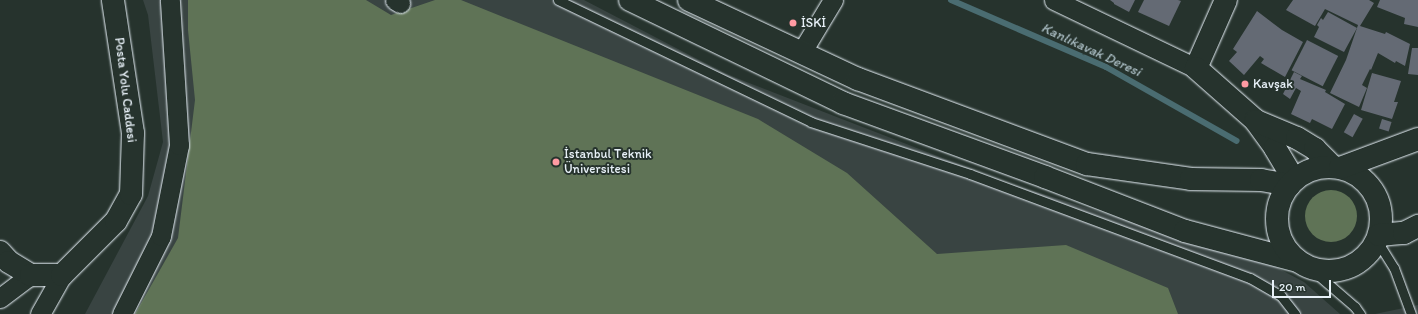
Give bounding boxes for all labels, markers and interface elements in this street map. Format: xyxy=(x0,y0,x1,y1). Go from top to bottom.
place label: İSKİ xyxy=(801,15,826,31)
marker: İSKİ xyxy=(788,18,798,28)
water label: Kanlıkavak Deresi xyxy=(1039,20,1143,80)
street label: Posta Yolu Caddesi xyxy=(111,37,139,143)
place label: Kavşak xyxy=(1253,76,1293,92)
marker: Kavşak xyxy=(1240,79,1250,89)
place label: İstanbul Teknik Üniversitesi xyxy=(564,147,650,178)
marker: İstanbul Teknik Üniversitesi xyxy=(551,157,561,167)
scale bar xyxy=(1274,272,1333,298)
text: 20 m xyxy=(1279,280,1306,294)

